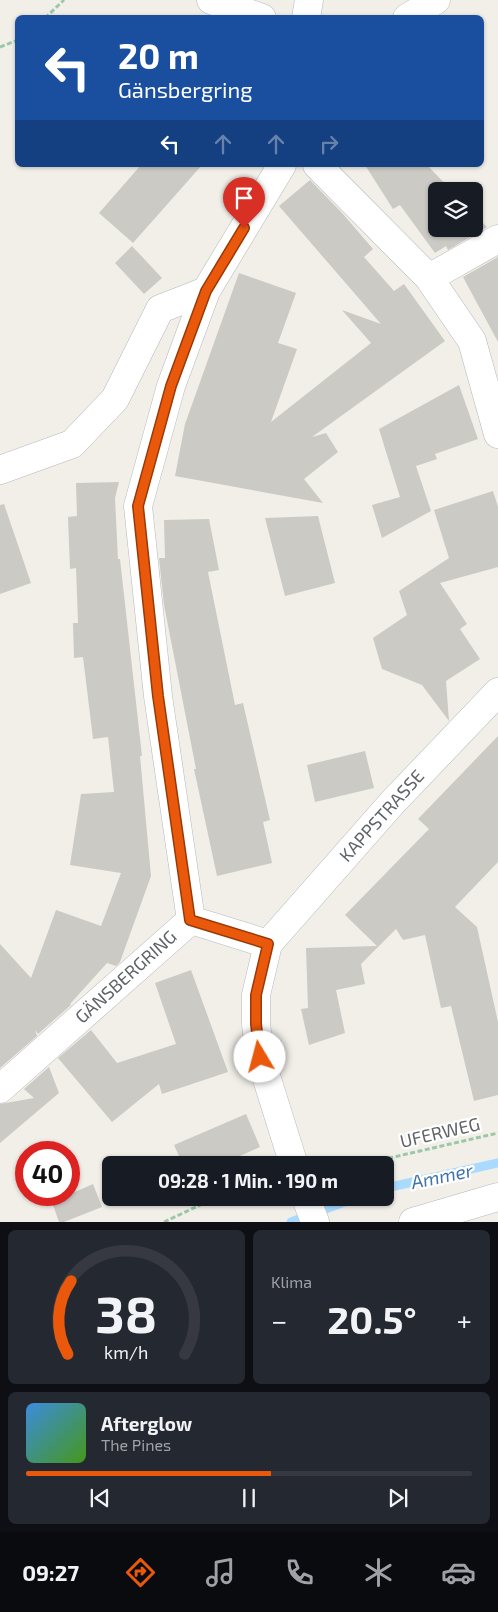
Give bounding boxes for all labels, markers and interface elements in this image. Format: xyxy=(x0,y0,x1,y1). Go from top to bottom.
text: 20 m xyxy=(118,34,199,76)
icon: left xyxy=(35,35,100,100)
text: Gänsbergring xyxy=(118,76,253,102)
icon: left xyxy=(156,130,184,158)
icon: ahead xyxy=(209,130,237,158)
icon: ahead xyxy=(262,130,290,158)
icon: right xyxy=(315,130,343,158)
pin xyxy=(223,177,265,228)
map controls xyxy=(428,182,483,237)
button: layers xyxy=(428,182,483,237)
icon: arrive xyxy=(230,184,258,212)
street label: KAPPSTRASSE xyxy=(334,765,428,866)
street label: GÄNSBERGRING xyxy=(70,925,181,1028)
position arrow xyxy=(233,1030,285,1082)
street label: UFERWEG xyxy=(398,1112,482,1152)
speed limit sign: 40 xyxy=(15,1141,80,1206)
water label: Ammer xyxy=(408,1158,475,1193)
text: 09:28 · 1 Min. · 190 m xyxy=(158,1169,338,1192)
text: Klima xyxy=(271,1272,312,1291)
text: 38 xyxy=(96,1281,157,1343)
text: 20.5° xyxy=(327,1296,417,1342)
text: − xyxy=(271,1303,287,1337)
text: + xyxy=(457,1303,472,1337)
text: km/h xyxy=(104,1341,149,1363)
text: Afterglow xyxy=(101,1412,192,1435)
text: The Pines xyxy=(101,1435,171,1454)
icon: previous xyxy=(86,1484,114,1512)
icon: pause xyxy=(235,1484,263,1512)
icon: next xyxy=(384,1484,412,1512)
icon: directions xyxy=(123,1555,158,1590)
icon: music xyxy=(203,1555,238,1590)
icon: phone xyxy=(282,1555,317,1590)
icon: climate xyxy=(361,1555,396,1590)
icon: car xyxy=(441,1555,476,1590)
text: 09:27 xyxy=(22,1559,79,1585)

